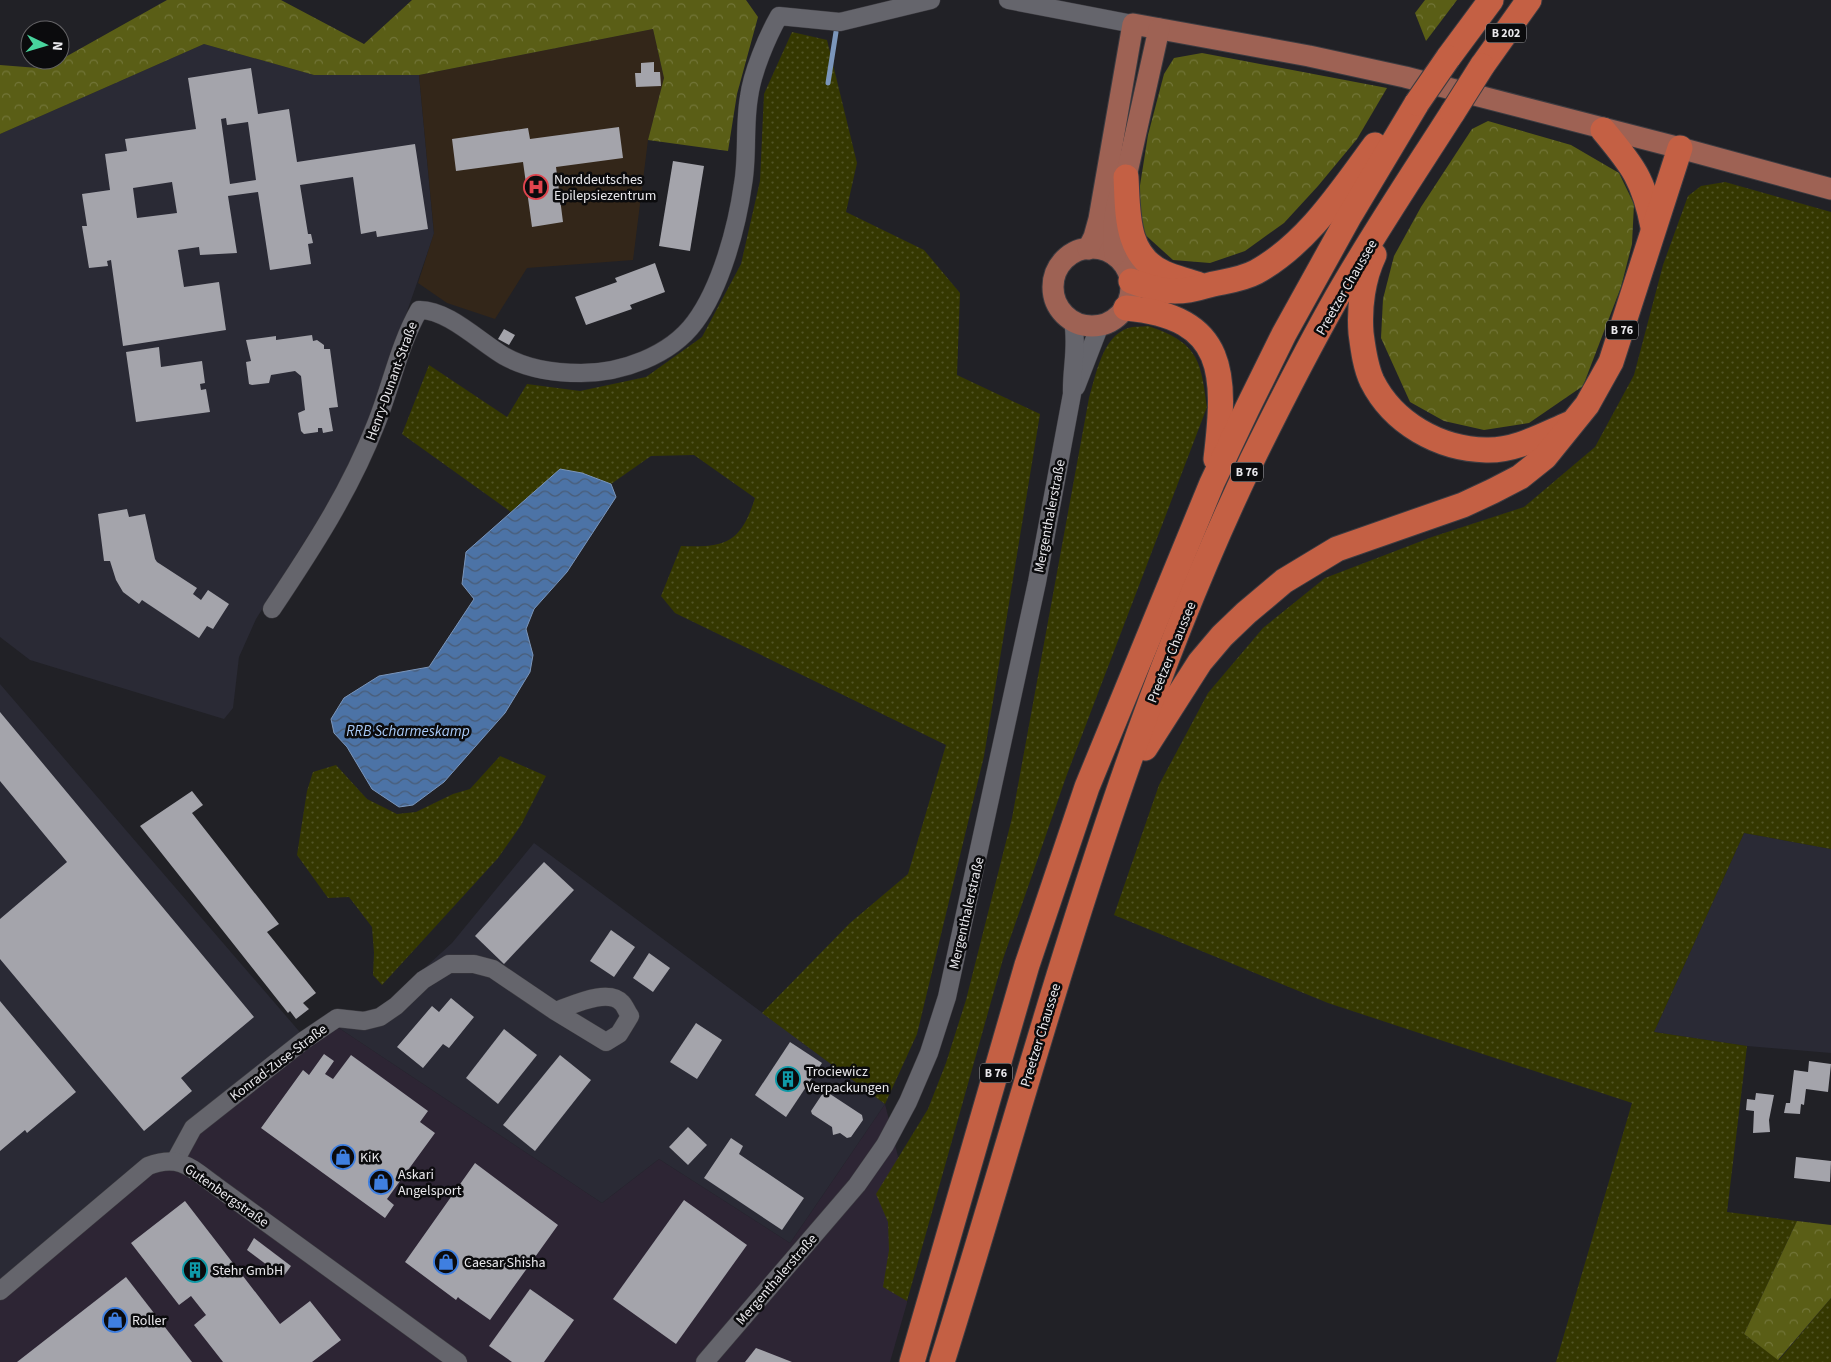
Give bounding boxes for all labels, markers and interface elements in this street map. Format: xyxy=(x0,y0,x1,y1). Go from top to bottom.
north arrow xyxy=(20,20,70,70)
road number: B 202 xyxy=(1486,23,1526,42)
text: N xyxy=(47,41,67,52)
place label: Norddeutsches Epilepsiezentrum xyxy=(554,170,656,206)
hospital icon: Norddeutsches Epilepsiezentrum xyxy=(523,174,549,200)
street label: Preetzer Chaussee xyxy=(1311,236,1382,339)
street label: Henry-Dunant-Straße xyxy=(361,319,423,444)
road number: B 76 xyxy=(1606,320,1638,340)
street label: Mergenthalerstraße xyxy=(1029,458,1071,575)
road number: B 76 xyxy=(1231,462,1263,482)
street label: Preetzer Chaussee xyxy=(1143,599,1201,706)
water label: RRB Scharmeskamp xyxy=(346,721,470,742)
street label: Mergenthalerstraße xyxy=(944,855,990,971)
street label: Preetzer Chaussee xyxy=(1016,981,1066,1090)
street label: Konrad-Zuse-Straße xyxy=(226,1020,331,1106)
place label: Trociewicz Verpackungen xyxy=(806,1062,889,1098)
road number: B 76 xyxy=(980,1064,1012,1082)
building icon: Trociewicz Verpackungen xyxy=(775,1066,801,1092)
shop icon: KiK xyxy=(330,1144,356,1170)
place label: KiK xyxy=(360,1148,381,1168)
street label: Gutenbergstraße xyxy=(180,1159,273,1232)
place label: Askari Angelsport xyxy=(398,1165,462,1201)
shop icon: Askari Angelsport xyxy=(368,1169,394,1195)
street label: Mergenthalerstraße xyxy=(731,1230,822,1330)
shop icon: Caesar Shisha xyxy=(433,1249,459,1275)
place label: Caesar Shisha xyxy=(464,1253,546,1273)
building icon: Stehr GmbH xyxy=(182,1257,208,1283)
place label: Stehr GmbH xyxy=(212,1261,283,1281)
shop icon: Roller xyxy=(102,1307,128,1333)
place label: Roller xyxy=(132,1311,166,1331)

